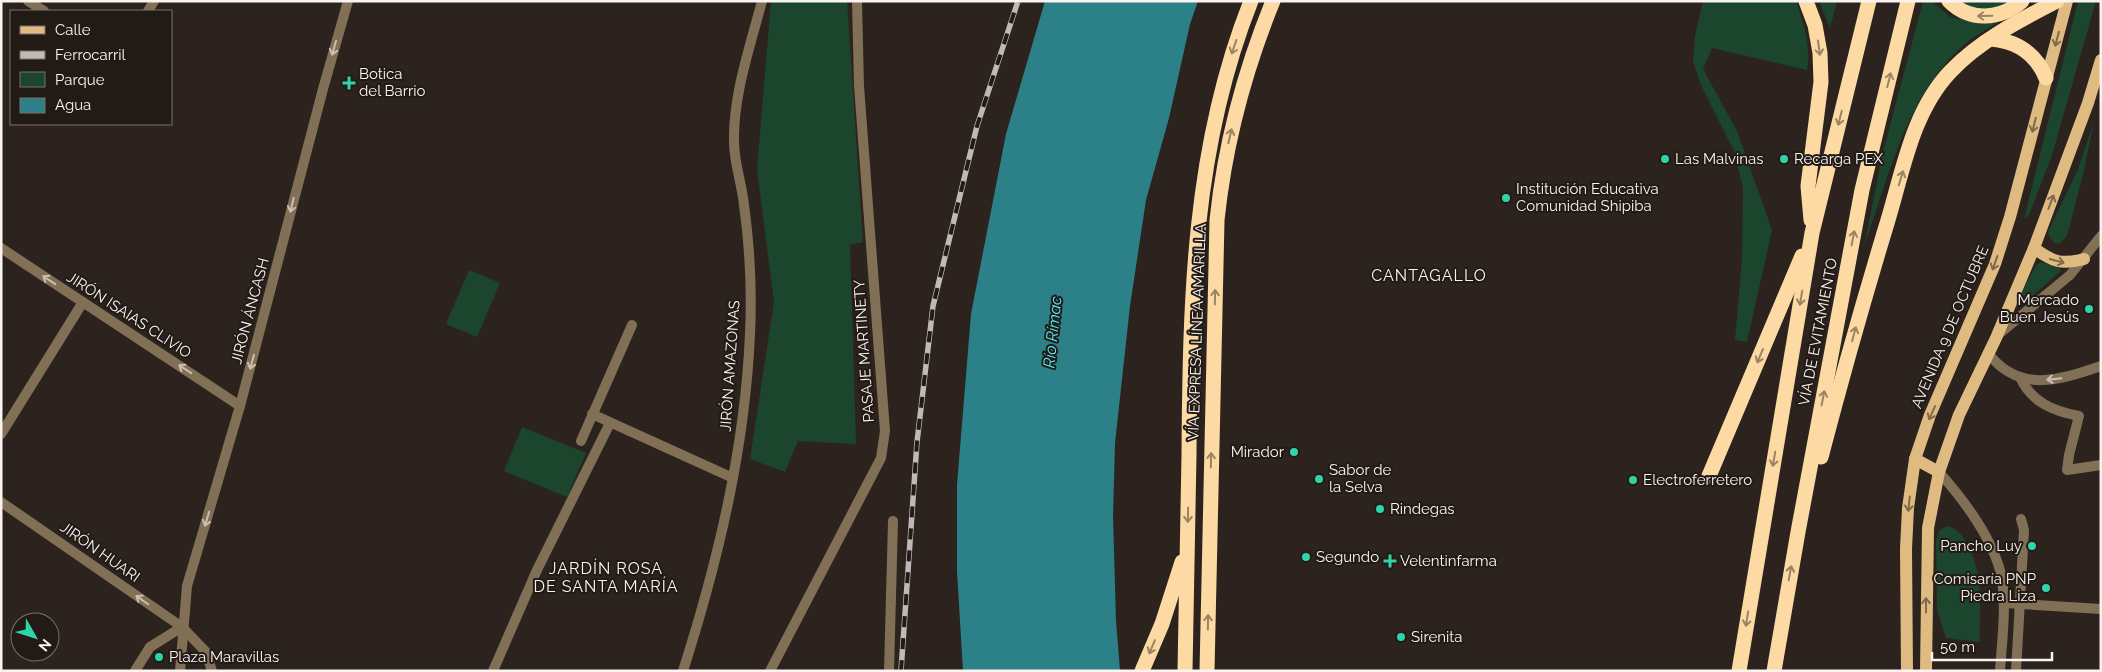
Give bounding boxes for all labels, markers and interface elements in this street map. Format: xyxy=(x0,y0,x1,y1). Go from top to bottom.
legend xyxy=(10,10,172,125)
one-way arrow xyxy=(1978,11,1994,21)
text: Calle xyxy=(55,21,91,39)
one-way arrow xyxy=(2051,31,2061,47)
one-way arrow xyxy=(1229,39,1238,54)
one-way arrow xyxy=(329,40,339,56)
one-way arrow xyxy=(1814,40,1824,56)
text: Ferrocarril xyxy=(55,46,127,64)
place label: Botica del Barrio xyxy=(359,65,426,100)
text: Parque xyxy=(55,71,105,89)
one-way arrow xyxy=(1885,73,1894,89)
marker: Botica del Barrio xyxy=(343,77,355,89)
text: Agua xyxy=(55,96,91,114)
one-way arrow xyxy=(1835,109,1844,125)
one-way arrow xyxy=(2029,116,2039,132)
one-way arrow xyxy=(1226,128,1235,144)
place label: Las Malvinas xyxy=(1675,150,1764,168)
place label: Recarga PEX xyxy=(1794,150,1884,168)
marker: Las Malvinas xyxy=(1659,153,1671,165)
marker: Recarga PEX xyxy=(1778,153,1790,165)
one-way arrow xyxy=(1896,170,1906,186)
place label: Institución Educativa Comunidad Shipiba xyxy=(1516,180,1659,215)
marker: Institución Educativa Comunidad Shipiba xyxy=(1500,192,1512,204)
one-way arrow xyxy=(2047,195,2056,210)
one-way arrow xyxy=(287,197,297,213)
street label: VÍA EXPRESA LÍNEA AMARILLA xyxy=(1184,223,1210,441)
one-way arrow xyxy=(1849,231,1858,247)
street label: AVENIDA 9 DE OCTUBRE xyxy=(1908,243,1992,411)
one-way arrow xyxy=(1990,255,1999,271)
street label: JIRÓN ÁNCASH xyxy=(227,256,273,366)
street label: VÍA DE EVITAMIENTO xyxy=(1795,257,1841,407)
one-way arrow xyxy=(2049,257,2065,266)
district label: CANTAGALLO xyxy=(1371,266,1487,285)
street label: JIRÓN ISAIAS CLIVIO xyxy=(63,268,195,362)
one-way arrow xyxy=(43,275,57,285)
street label: PASAJE MARTINETY xyxy=(850,279,878,423)
one-way arrow xyxy=(1210,289,1220,306)
one-way arrow xyxy=(1795,290,1805,306)
place label: Mercado Buen Jesús xyxy=(2000,291,2079,326)
water label: Río Rímac xyxy=(1039,295,1066,369)
street label: JIRÓN AMAZONAS xyxy=(716,300,744,432)
marker: Mercado Buen Jesús xyxy=(2083,303,2095,315)
one-way arrow xyxy=(1849,326,1859,342)
one-way arrow xyxy=(1754,348,1764,363)
one-way arrow xyxy=(246,354,256,370)
one-way arrow xyxy=(178,364,192,375)
one-way arrow xyxy=(2046,374,2062,384)
one-way arrow xyxy=(1819,391,1828,407)
one-way arrow xyxy=(1926,405,1936,420)
place label: Mirador xyxy=(1231,443,1285,461)
marker: Mirador xyxy=(1288,446,1300,458)
one-way arrow xyxy=(1768,450,1778,466)
one-way arrow xyxy=(1207,452,1216,468)
place label: Sabor de la Selva xyxy=(1329,461,1392,496)
place label: Electroferretero xyxy=(1643,471,1752,489)
marker: Sabor de la Selva xyxy=(1313,473,1325,485)
marker: Electroferretero xyxy=(1627,474,1639,486)
one-way arrow xyxy=(1904,495,1914,511)
place label: Rindegas xyxy=(1390,500,1455,518)
marker: Rindegas xyxy=(1374,503,1386,515)
one-way arrow xyxy=(1183,506,1193,523)
one-way arrow xyxy=(201,510,211,526)
street label: JIRÓN HUARI xyxy=(57,518,143,586)
place label: Pancho Luy xyxy=(1940,537,2022,555)
marker: Pancho Luy xyxy=(2026,540,2038,552)
place label: Segundo xyxy=(1316,548,1379,566)
marker: Segundo xyxy=(1300,551,1312,563)
place label: Velentinfarma xyxy=(1400,552,1497,570)
marker: Velentinfarma xyxy=(1384,555,1396,567)
district label: JARDÍN ROSA DE SANTA MARÍA xyxy=(533,558,679,596)
one-way arrow xyxy=(1786,566,1796,582)
place label: Comisaría PNP Piedra Liza xyxy=(1934,570,2036,605)
marker: Comisaría PNP Piedra Liza xyxy=(2040,582,2052,594)
one-way arrow xyxy=(135,595,149,605)
one-way arrow xyxy=(1921,597,1931,613)
one-way arrow xyxy=(1742,611,1752,627)
north arrow xyxy=(10,612,60,662)
one-way arrow xyxy=(1203,614,1213,630)
place label: Sirenita xyxy=(1411,628,1462,646)
scale bar xyxy=(1932,630,2052,662)
marker: Sirenita xyxy=(1395,631,1407,643)
text: N xyxy=(36,636,55,654)
text: 50 m xyxy=(1940,638,1975,656)
one-way arrow xyxy=(1147,639,1156,654)
place label: Plaza Maravillas xyxy=(169,648,279,666)
marker: Plaza Maravillas xyxy=(153,651,165,663)

